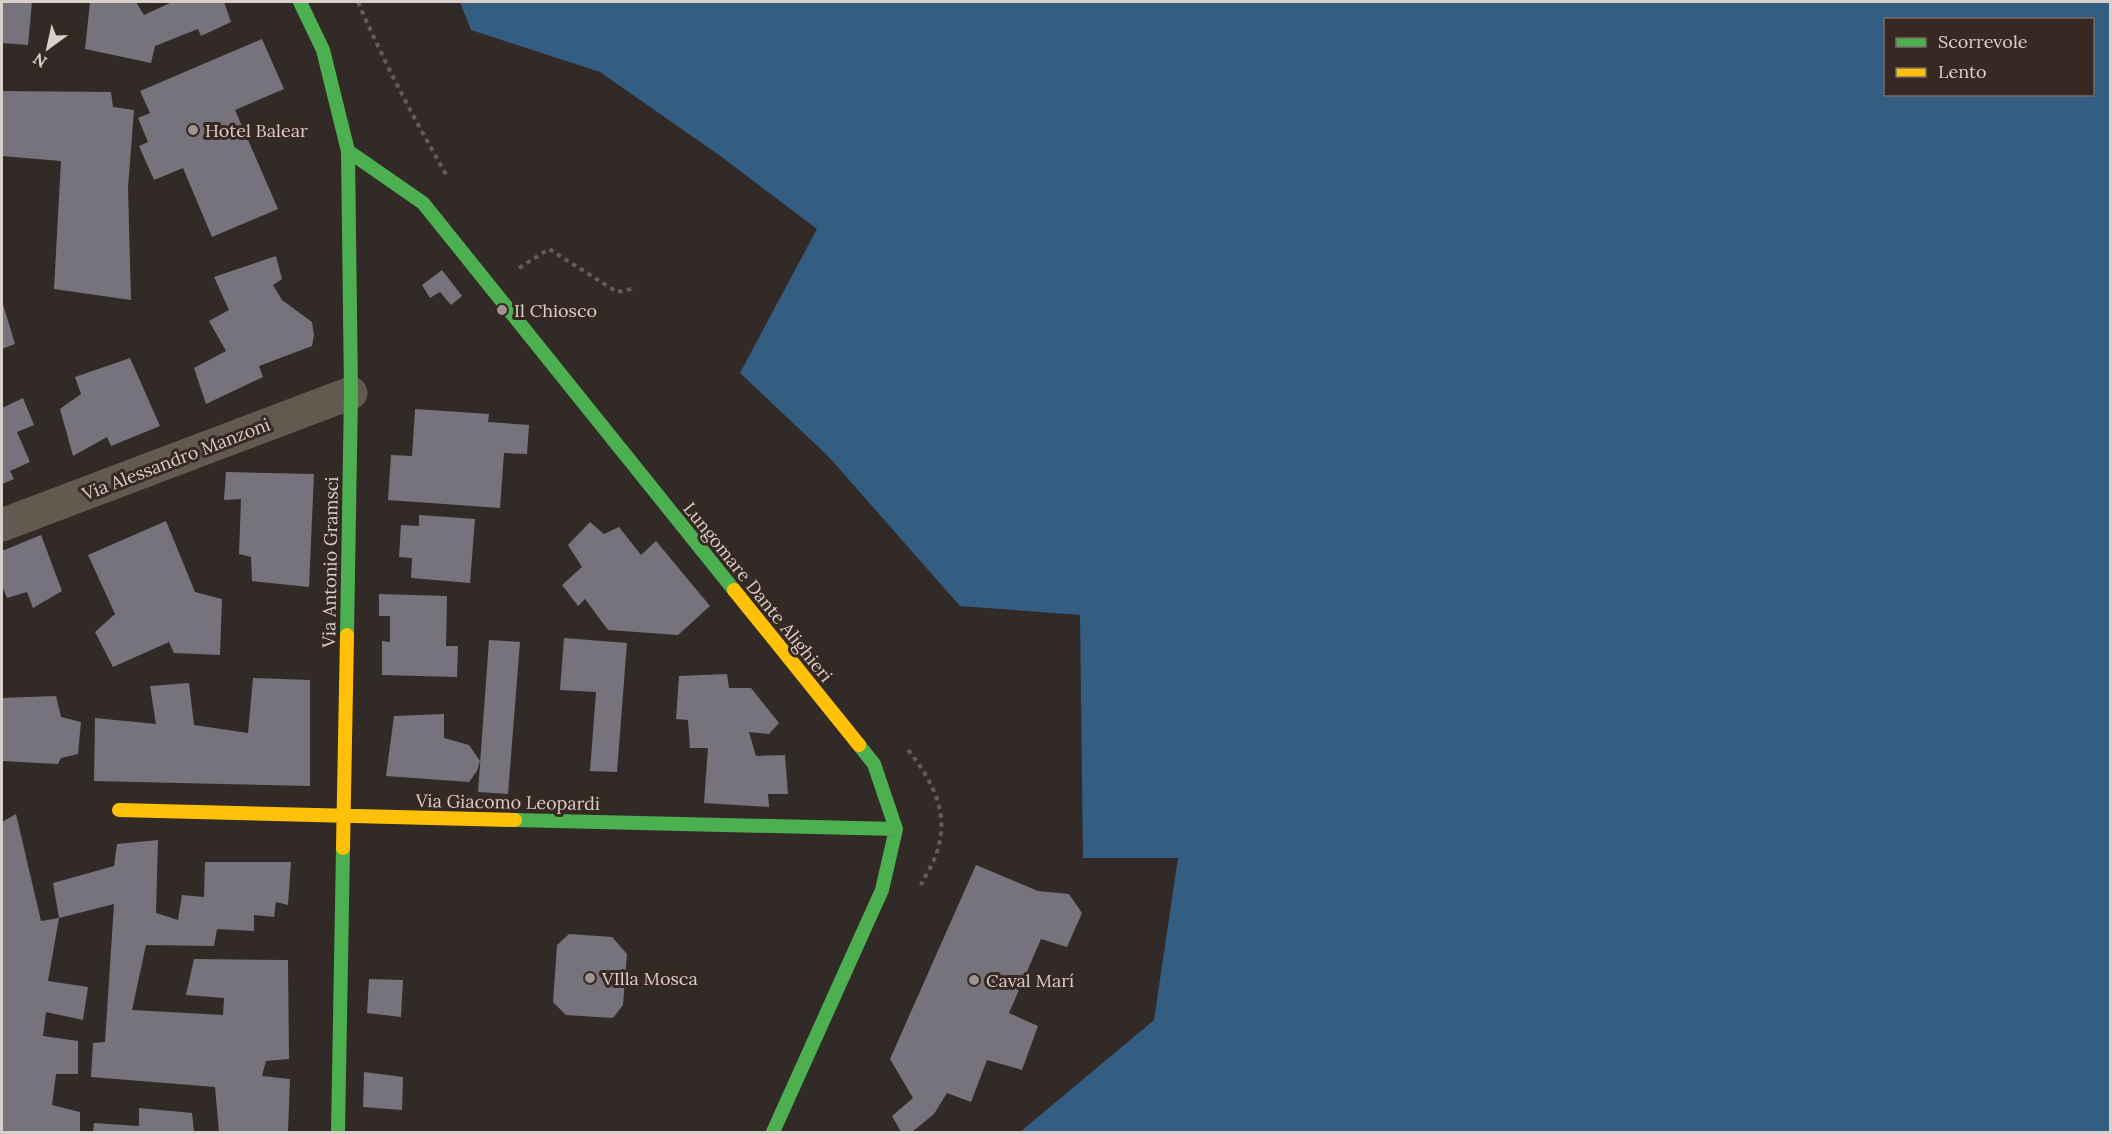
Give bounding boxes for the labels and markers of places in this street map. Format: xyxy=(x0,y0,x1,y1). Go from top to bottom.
place label: Hotel Balear xyxy=(205,119,308,142)
marker: Hotel Balear xyxy=(186,123,200,137)
place label: Il Chiosco xyxy=(514,299,597,322)
marker: Il Chiosco xyxy=(495,303,509,317)
place label: VIlla Mosca xyxy=(601,967,698,990)
place label: Caval Marí xyxy=(986,969,1074,992)
marker: VIlla Mosca xyxy=(583,971,597,985)
marker: Caval Marí xyxy=(967,973,981,987)

